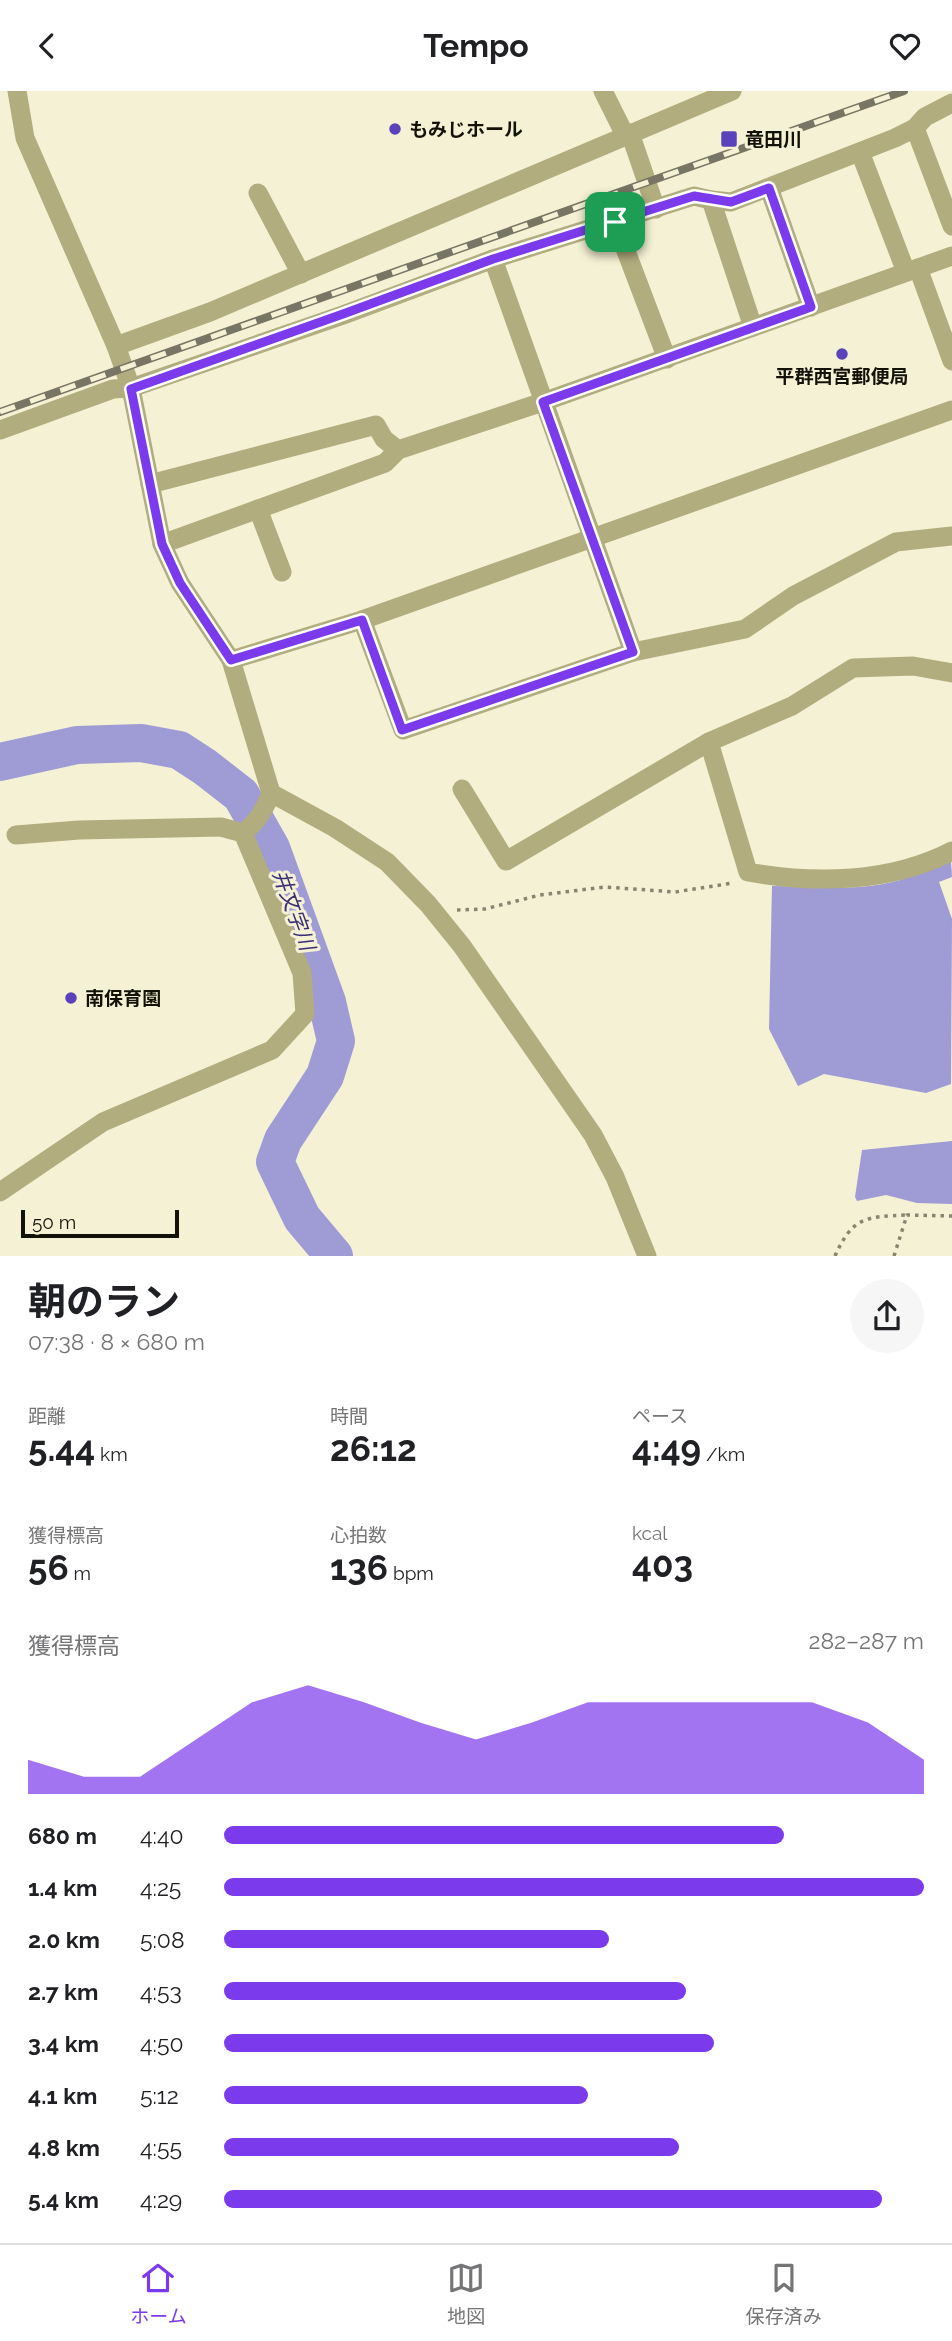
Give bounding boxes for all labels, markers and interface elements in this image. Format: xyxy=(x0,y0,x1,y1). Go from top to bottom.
icon: back xyxy=(28,27,66,65)
text: Tempo xyxy=(423,27,529,64)
icon: heart xyxy=(886,27,924,65)
place label: もみじホール xyxy=(409,118,523,140)
marker: もみじホール xyxy=(387,121,403,137)
place label: 竜田川 xyxy=(745,128,802,150)
marker: 竜田川 xyxy=(719,129,739,149)
pin xyxy=(585,192,645,252)
icon: arrive xyxy=(596,203,634,241)
marker: 平群西宮郵便局 xyxy=(834,346,850,362)
place label: 平群西宮郵便局 xyxy=(775,365,909,387)
water label: 井文字川 xyxy=(268,866,321,956)
place label: 南保育園 xyxy=(85,987,161,1009)
marker: 南保育園 xyxy=(63,990,79,1006)
scale bar xyxy=(21,1207,178,1239)
text: 50 m xyxy=(32,1211,76,1233)
text: 朝のラン xyxy=(28,1279,180,1324)
button: share xyxy=(850,1279,924,1353)
text: 07:38 · 8 × 680 m xyxy=(28,1328,205,1355)
text: 距離 xyxy=(28,1405,66,1427)
text: 時間 xyxy=(330,1405,368,1427)
text: ペース xyxy=(632,1405,688,1427)
text: 5.44 xyxy=(28,1428,95,1469)
text: 26:12 xyxy=(330,1428,417,1469)
text: 4:49 xyxy=(632,1428,701,1469)
text: km xyxy=(95,1443,128,1465)
text: /km xyxy=(701,1443,745,1465)
text: kcal xyxy=(632,1522,668,1544)
text: 獲得標高 xyxy=(28,1524,104,1546)
text: 心拍数 xyxy=(330,1524,387,1546)
text: 403 xyxy=(632,1544,693,1585)
text: 56 xyxy=(28,1547,69,1588)
text: 136 xyxy=(330,1547,388,1588)
text: m xyxy=(69,1562,91,1584)
text: bpm xyxy=(388,1562,434,1584)
text: 282–287 m xyxy=(808,1627,924,1654)
text: 獲得標高 xyxy=(28,1632,120,1659)
text: 680 m xyxy=(28,1822,97,1849)
text: 4:40 xyxy=(140,1822,184,1849)
text: 1.4 km xyxy=(28,1874,97,1901)
text: 4:25 xyxy=(140,1874,181,1901)
text: 2.0 km xyxy=(28,1926,100,1953)
text: 5:08 xyxy=(140,1926,185,1953)
text: 2.7 km xyxy=(28,1978,98,2005)
text: 4:53 xyxy=(140,1978,182,2005)
text: 3.4 km xyxy=(28,2030,99,2057)
text: 4:50 xyxy=(140,2030,184,2057)
text: 4.1 km xyxy=(28,2082,97,2109)
text: 5:12 xyxy=(140,2082,179,2109)
text: 4.8 km xyxy=(28,2134,100,2161)
text: 4:55 xyxy=(140,2134,182,2161)
text: 5.4 km xyxy=(28,2186,99,2213)
text: 4:29 xyxy=(140,2186,182,2213)
tab: ホーム xyxy=(130,2259,187,2328)
tab: 地図 xyxy=(447,2259,485,2328)
tab: 保存済み xyxy=(746,2259,822,2328)

